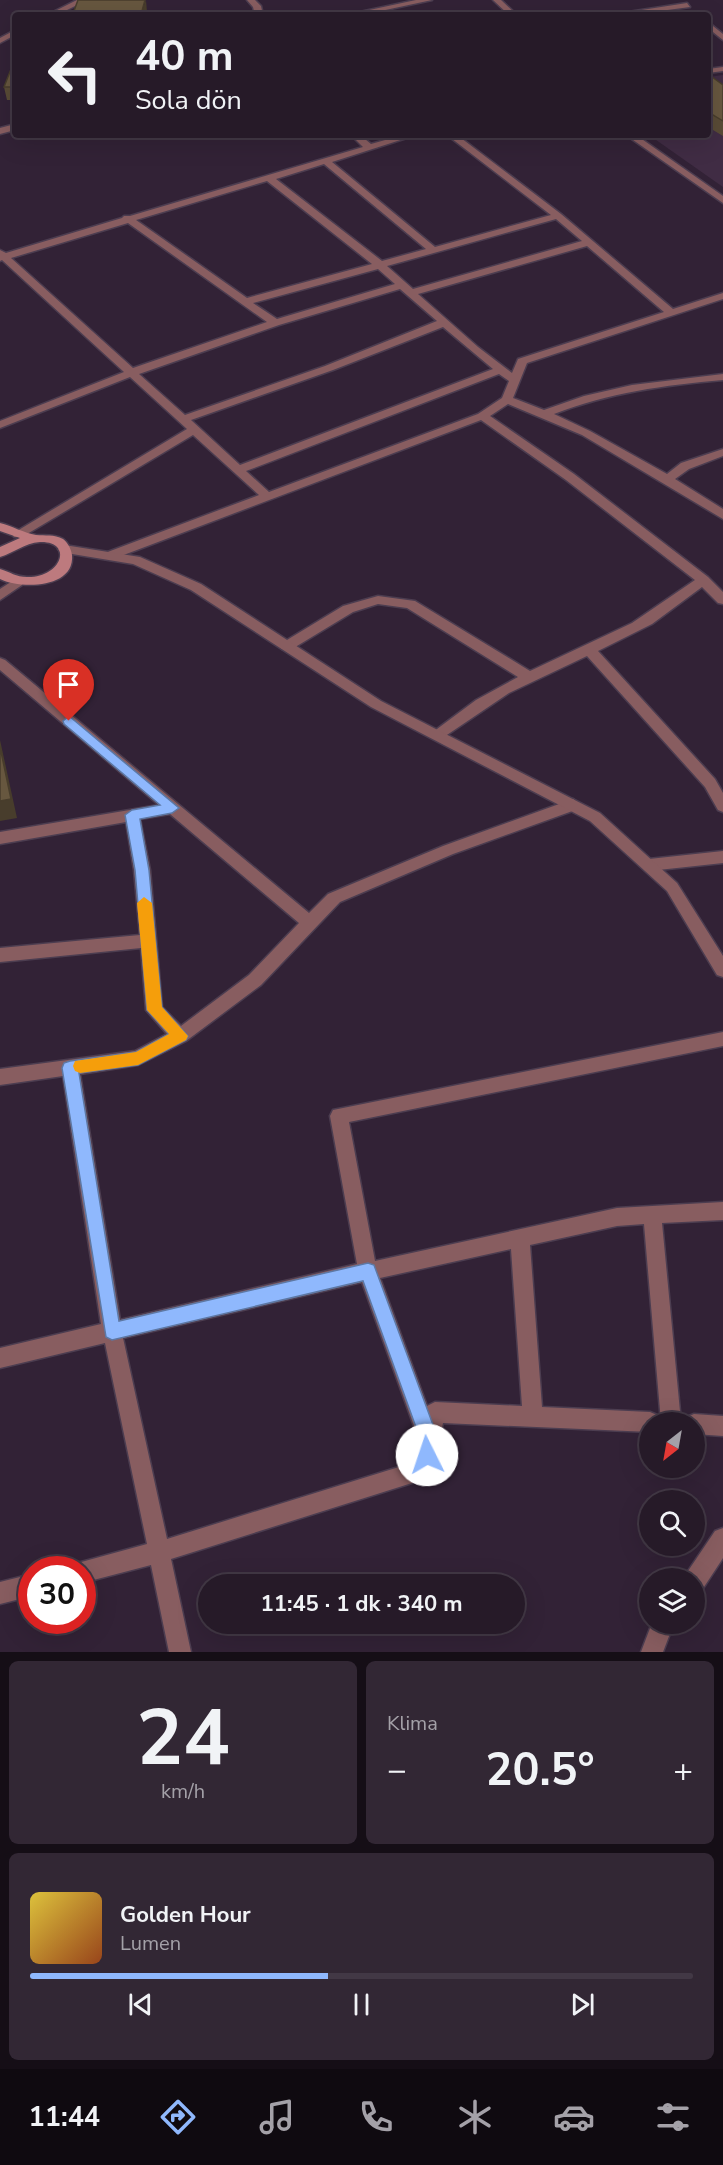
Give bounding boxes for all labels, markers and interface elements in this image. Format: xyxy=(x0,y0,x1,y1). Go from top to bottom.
text: 40 m xyxy=(135,28,234,85)
icon: left xyxy=(36,36,114,114)
text: Sola dön xyxy=(135,82,242,119)
pin xyxy=(43,659,94,721)
icon: arrive xyxy=(52,668,85,701)
north arrow xyxy=(639,1412,705,1478)
map controls xyxy=(639,1412,705,1634)
position arrow xyxy=(395,1423,459,1487)
button: search xyxy=(639,1490,705,1556)
speed limit sign: 30 xyxy=(18,1556,96,1634)
button: layers xyxy=(639,1568,705,1634)
text: 11:45 · 1 dk · 340 m xyxy=(261,1589,462,1619)
text: 24 xyxy=(136,1685,230,1792)
text: Klima xyxy=(387,1710,438,1737)
text: 20.5° xyxy=(485,1740,595,1801)
text: − xyxy=(387,1748,407,1793)
text: + xyxy=(673,1748,693,1793)
text: km/h xyxy=(161,1778,205,1805)
text: Golden Hour xyxy=(120,1900,251,1930)
text: Lumen xyxy=(120,1930,181,1957)
icon: previous xyxy=(124,1988,157,2021)
icon: pause xyxy=(345,1988,378,2021)
icon: next xyxy=(566,1988,599,2021)
icon: directions xyxy=(157,2096,199,2138)
icon: music xyxy=(256,2096,298,2138)
icon: phone xyxy=(355,2096,397,2138)
icon: climate xyxy=(454,2096,496,2138)
icon: car xyxy=(553,2096,595,2138)
icon: filters xyxy=(652,2096,694,2138)
text: 11:44 xyxy=(29,2099,100,2136)

